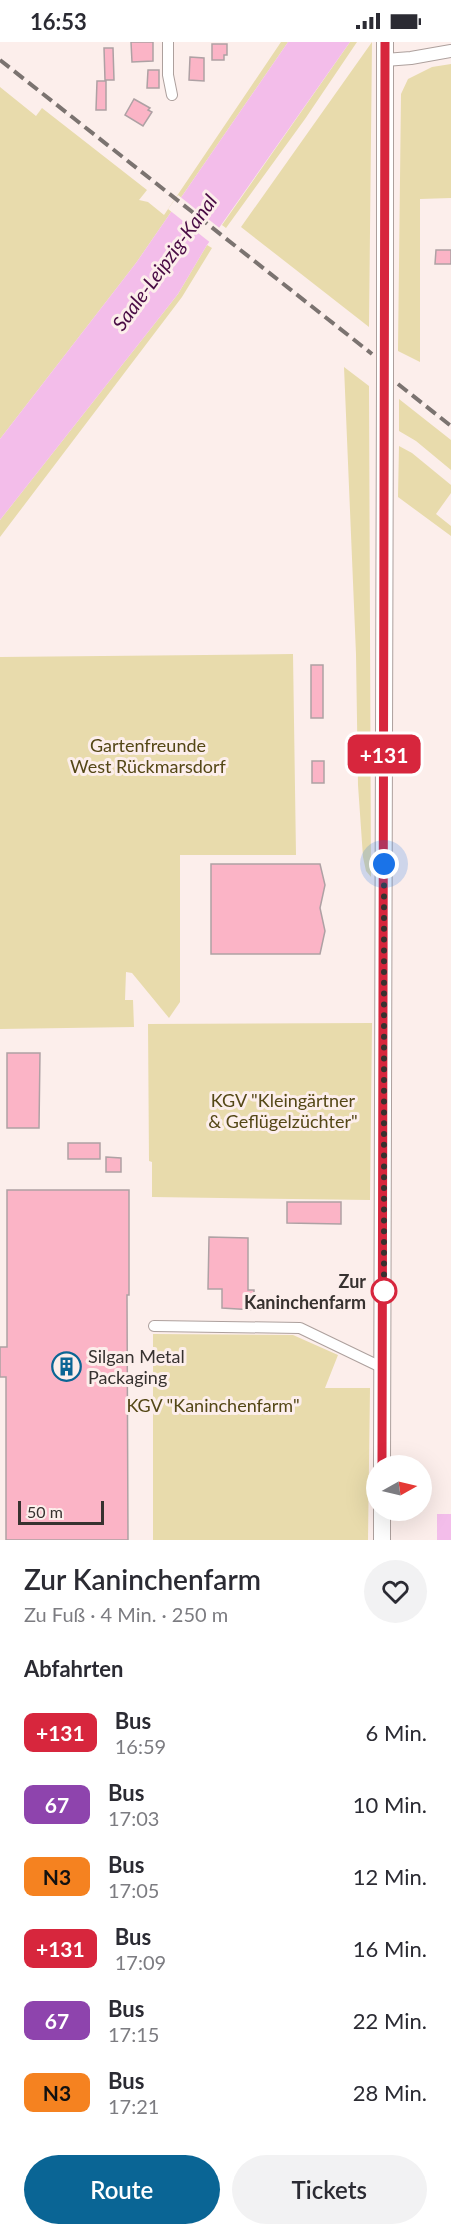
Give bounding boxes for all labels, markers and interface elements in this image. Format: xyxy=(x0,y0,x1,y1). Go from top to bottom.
text: 16:53 xyxy=(30,8,87,35)
water label: Saale-Leipzig-Kanal xyxy=(107,189,222,335)
park label: Gartenfreunde West Rückmarsdorf xyxy=(70,734,227,777)
line badge: +131 xyxy=(342,734,426,774)
text: +131 xyxy=(360,742,408,767)
your location xyxy=(369,849,399,879)
park label: KGV "Kleingärtner & Geflügelzüchter" xyxy=(208,1089,358,1132)
place label: Zur Kaninchenfarm xyxy=(244,1270,366,1313)
marker: Zur Kaninchenfarm xyxy=(371,1278,397,1304)
place label: Silgan Metal Packaging xyxy=(88,1345,185,1388)
building icon: Silgan Metal Packaging xyxy=(51,1350,83,1382)
park label: KGV "Kaninchenfarm" xyxy=(126,1394,300,1416)
north arrow xyxy=(366,1455,432,1521)
map controls xyxy=(366,1455,432,1521)
scale bar xyxy=(18,1498,104,1526)
text: 50 m xyxy=(27,1502,63,1521)
button: heart xyxy=(364,1560,427,1623)
text: Zur Kaninchenfarm xyxy=(24,1562,261,1596)
text: Zu Fuß · 4 Min. · 250 m xyxy=(24,1602,228,1626)
text: Abfahrten xyxy=(24,1655,123,1682)
text: Bus xyxy=(115,1707,151,1734)
text: 6 Min. xyxy=(366,1719,427,1746)
text: +131 xyxy=(36,1720,85,1745)
text: 16:59 xyxy=(115,1734,166,1758)
text: Bus xyxy=(108,1779,144,1806)
text: 10 Min. xyxy=(353,1791,427,1818)
text: 67 xyxy=(45,1792,69,1817)
text: 17:03 xyxy=(108,1806,159,1830)
text: Bus xyxy=(108,1851,144,1878)
text: 12 Min. xyxy=(353,1863,427,1890)
text: N3 xyxy=(43,1864,71,1889)
text: 17:05 xyxy=(108,1878,159,1902)
text: Bus xyxy=(115,1923,151,1950)
text: 16 Min. xyxy=(353,1935,427,1962)
text: +131 xyxy=(36,1936,85,1961)
text: 17:09 xyxy=(115,1950,166,1974)
text: Bus xyxy=(108,1995,144,2022)
text: 22 Min. xyxy=(353,2007,427,2034)
text: 67 xyxy=(45,2008,69,2033)
text: 17:15 xyxy=(108,2022,159,2046)
text: Bus xyxy=(108,2067,144,2094)
text: 28 Min. xyxy=(353,2079,427,2106)
text: N3 xyxy=(43,2080,71,2105)
text: 17:21 xyxy=(108,2094,159,2118)
button: Route xyxy=(24,2155,220,2224)
button: Tickets xyxy=(232,2155,427,2224)

